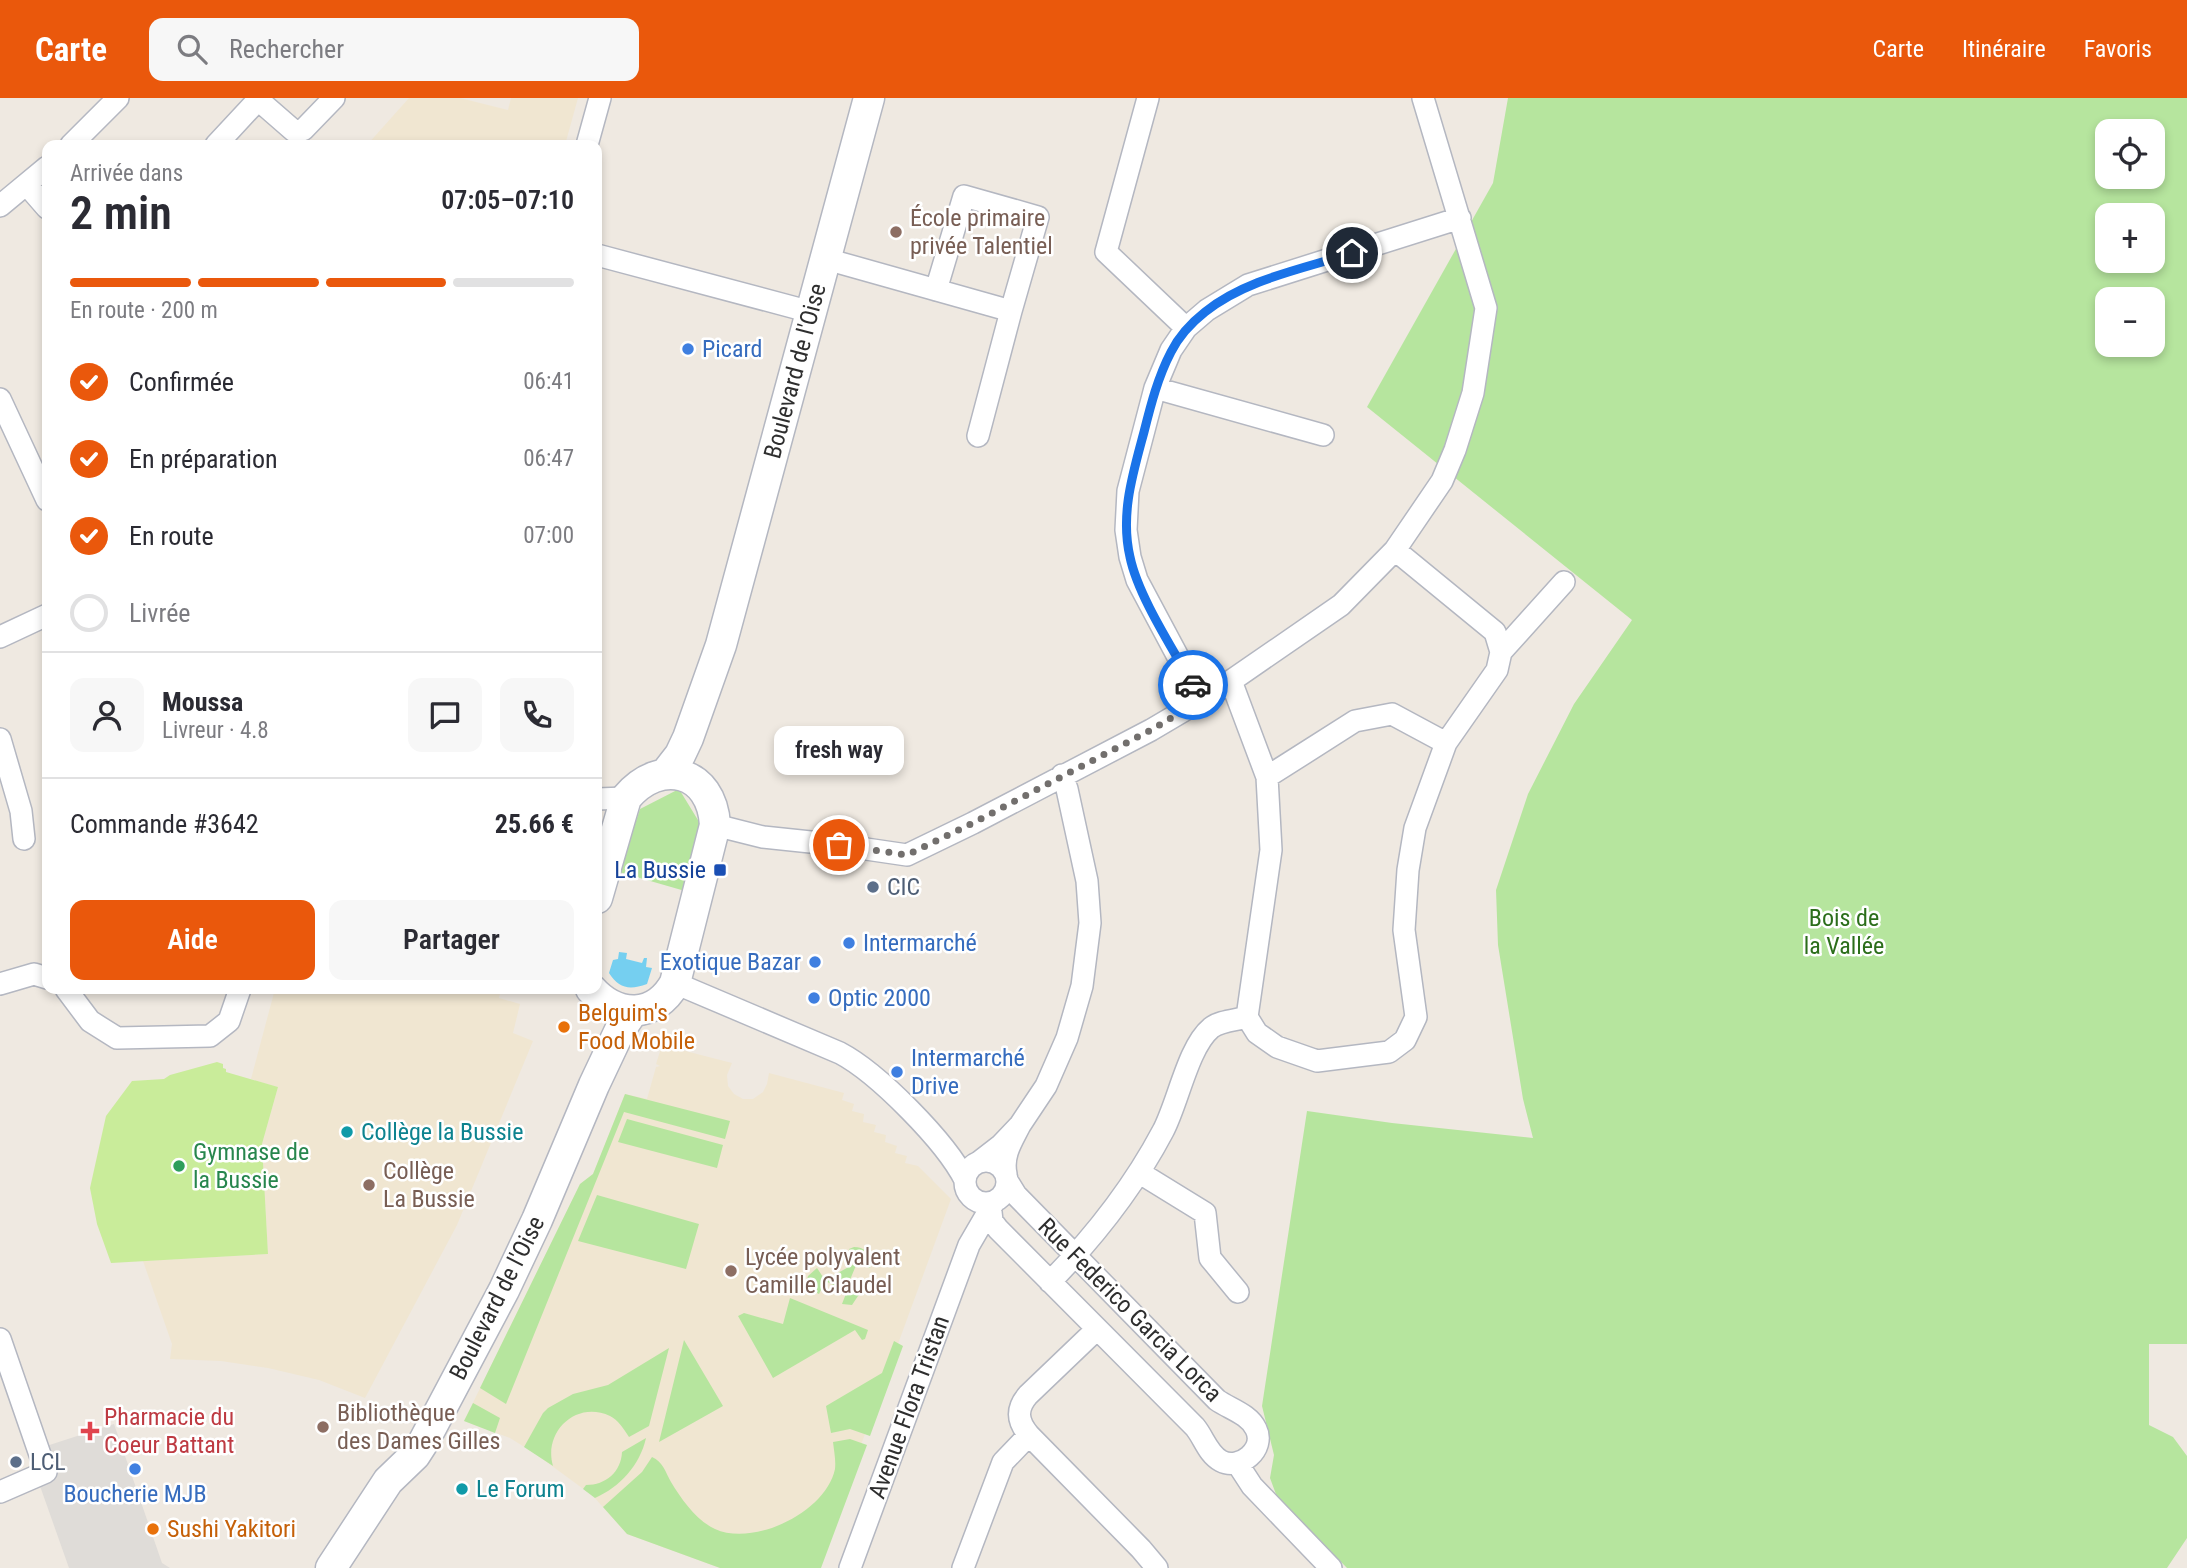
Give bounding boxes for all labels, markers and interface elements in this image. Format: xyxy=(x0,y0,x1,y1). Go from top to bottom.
search box xyxy=(149,18,639,81)
text: Carte xyxy=(35,30,107,69)
icon: search xyxy=(173,30,211,68)
text: Rechercher xyxy=(229,34,344,64)
text: Carte xyxy=(1873,35,1924,63)
text: Itinéraire xyxy=(1962,35,2046,63)
text: Favoris xyxy=(2084,35,2152,63)
map controls xyxy=(2095,119,2165,357)
button: locate xyxy=(2095,119,2165,189)
text: Arrivée dans xyxy=(70,160,183,187)
text: 07:05–07:10 xyxy=(441,185,574,215)
text: 2 min xyxy=(70,186,172,240)
button: + xyxy=(2095,203,2165,273)
place label: École primaire privée Talentiel xyxy=(910,204,1053,260)
pin xyxy=(1322,223,1382,283)
marker: École primaire privée Talentiel xyxy=(888,224,904,240)
icon: home xyxy=(1333,234,1371,272)
street label: Boulevard de l'Oise xyxy=(758,280,832,462)
button: − xyxy=(2095,287,2165,357)
text: En route · 200 m xyxy=(70,297,218,324)
place label: Picard xyxy=(702,335,762,363)
marker: Picard xyxy=(680,341,696,357)
icon: check xyxy=(70,363,108,401)
text: Confirmée xyxy=(129,367,234,397)
text: 06:41 xyxy=(523,368,574,395)
icon: check xyxy=(70,440,108,478)
text: En préparation xyxy=(129,444,278,474)
text: 06:47 xyxy=(523,445,574,472)
icon: check xyxy=(70,517,108,555)
text: En route xyxy=(129,521,214,551)
text: 07:00 xyxy=(523,522,574,549)
text: Livrée xyxy=(129,598,191,628)
courier xyxy=(1158,650,1228,720)
icon: car xyxy=(1174,666,1212,704)
button: person xyxy=(70,678,144,752)
button: chat xyxy=(408,678,482,752)
button: phone xyxy=(500,678,574,752)
text: Moussa xyxy=(162,687,243,717)
text: Livreur · 4.8 xyxy=(162,717,269,744)
callout: fresh way xyxy=(774,726,904,775)
text: fresh way xyxy=(795,737,883,764)
text: Commande #3642 xyxy=(70,809,259,839)
text: 25.66 € xyxy=(495,809,574,839)
pin xyxy=(809,815,869,875)
icon: bag xyxy=(820,826,858,864)
place label: La Bussie xyxy=(614,856,706,884)
marker: La Bussie xyxy=(712,862,728,878)
place label: CIC xyxy=(887,873,920,901)
marker: CIC xyxy=(865,879,881,895)
button: Aide xyxy=(70,900,315,980)
button: Partager xyxy=(329,900,574,980)
park label: Bois de la Vallée xyxy=(1804,904,1884,960)
place label: Intermarché xyxy=(863,929,977,957)
marker: Intermarché xyxy=(841,935,857,951)
place label: Exotique Bazar xyxy=(660,948,801,976)
marker: Exotique Bazar xyxy=(807,954,823,970)
place label: Optic 2000 xyxy=(828,984,931,1012)
marker: Optic 2000 xyxy=(806,990,822,1006)
place label: Belguim's Food Mobile xyxy=(578,999,695,1055)
marker: Belguim's Food Mobile xyxy=(556,1019,572,1035)
place label: Intermarché Drive xyxy=(911,1044,1025,1100)
marker: Intermarché Drive xyxy=(889,1064,905,1080)
place label: Collège la Bussie xyxy=(361,1118,523,1146)
marker: Collège la Bussie xyxy=(339,1124,355,1140)
place label: Gymnase de la Bussie xyxy=(193,1138,309,1194)
place label: Collège La Bussie xyxy=(383,1157,475,1213)
marker: Gymnase de la Bussie xyxy=(171,1158,187,1174)
marker: Collège La Bussie xyxy=(361,1177,377,1193)
street label: Boulevard de l'Oise xyxy=(444,1211,550,1385)
street label: Rue Federico Garcia Lorca xyxy=(1033,1213,1227,1407)
place label: Lycée polyvalent Camille Claudel xyxy=(745,1243,900,1299)
marker: Lycée polyvalent Camille Claudel xyxy=(723,1263,739,1279)
street label: Avenue Flora Tristan xyxy=(863,1312,955,1502)
place label: Bibliothèque des Dames Gilles xyxy=(337,1399,500,1455)
place label: Pharmacie du Coeur Battant xyxy=(104,1403,234,1459)
marker: Bibliothèque des Dames Gilles xyxy=(315,1419,331,1435)
marker: Pharmacie du Coeur Battant xyxy=(82,1423,98,1439)
place label: LCL xyxy=(30,1448,66,1476)
marker: LCL xyxy=(8,1454,24,1470)
marker: Boucherie MJB xyxy=(127,1461,143,1477)
place label: Le Forum xyxy=(476,1475,565,1503)
place label: Boucherie MJB xyxy=(63,1480,207,1508)
marker: Le Forum xyxy=(454,1481,470,1497)
place label: Sushi Yakitori xyxy=(167,1515,296,1543)
marker: Sushi Yakitori xyxy=(145,1521,161,1537)

